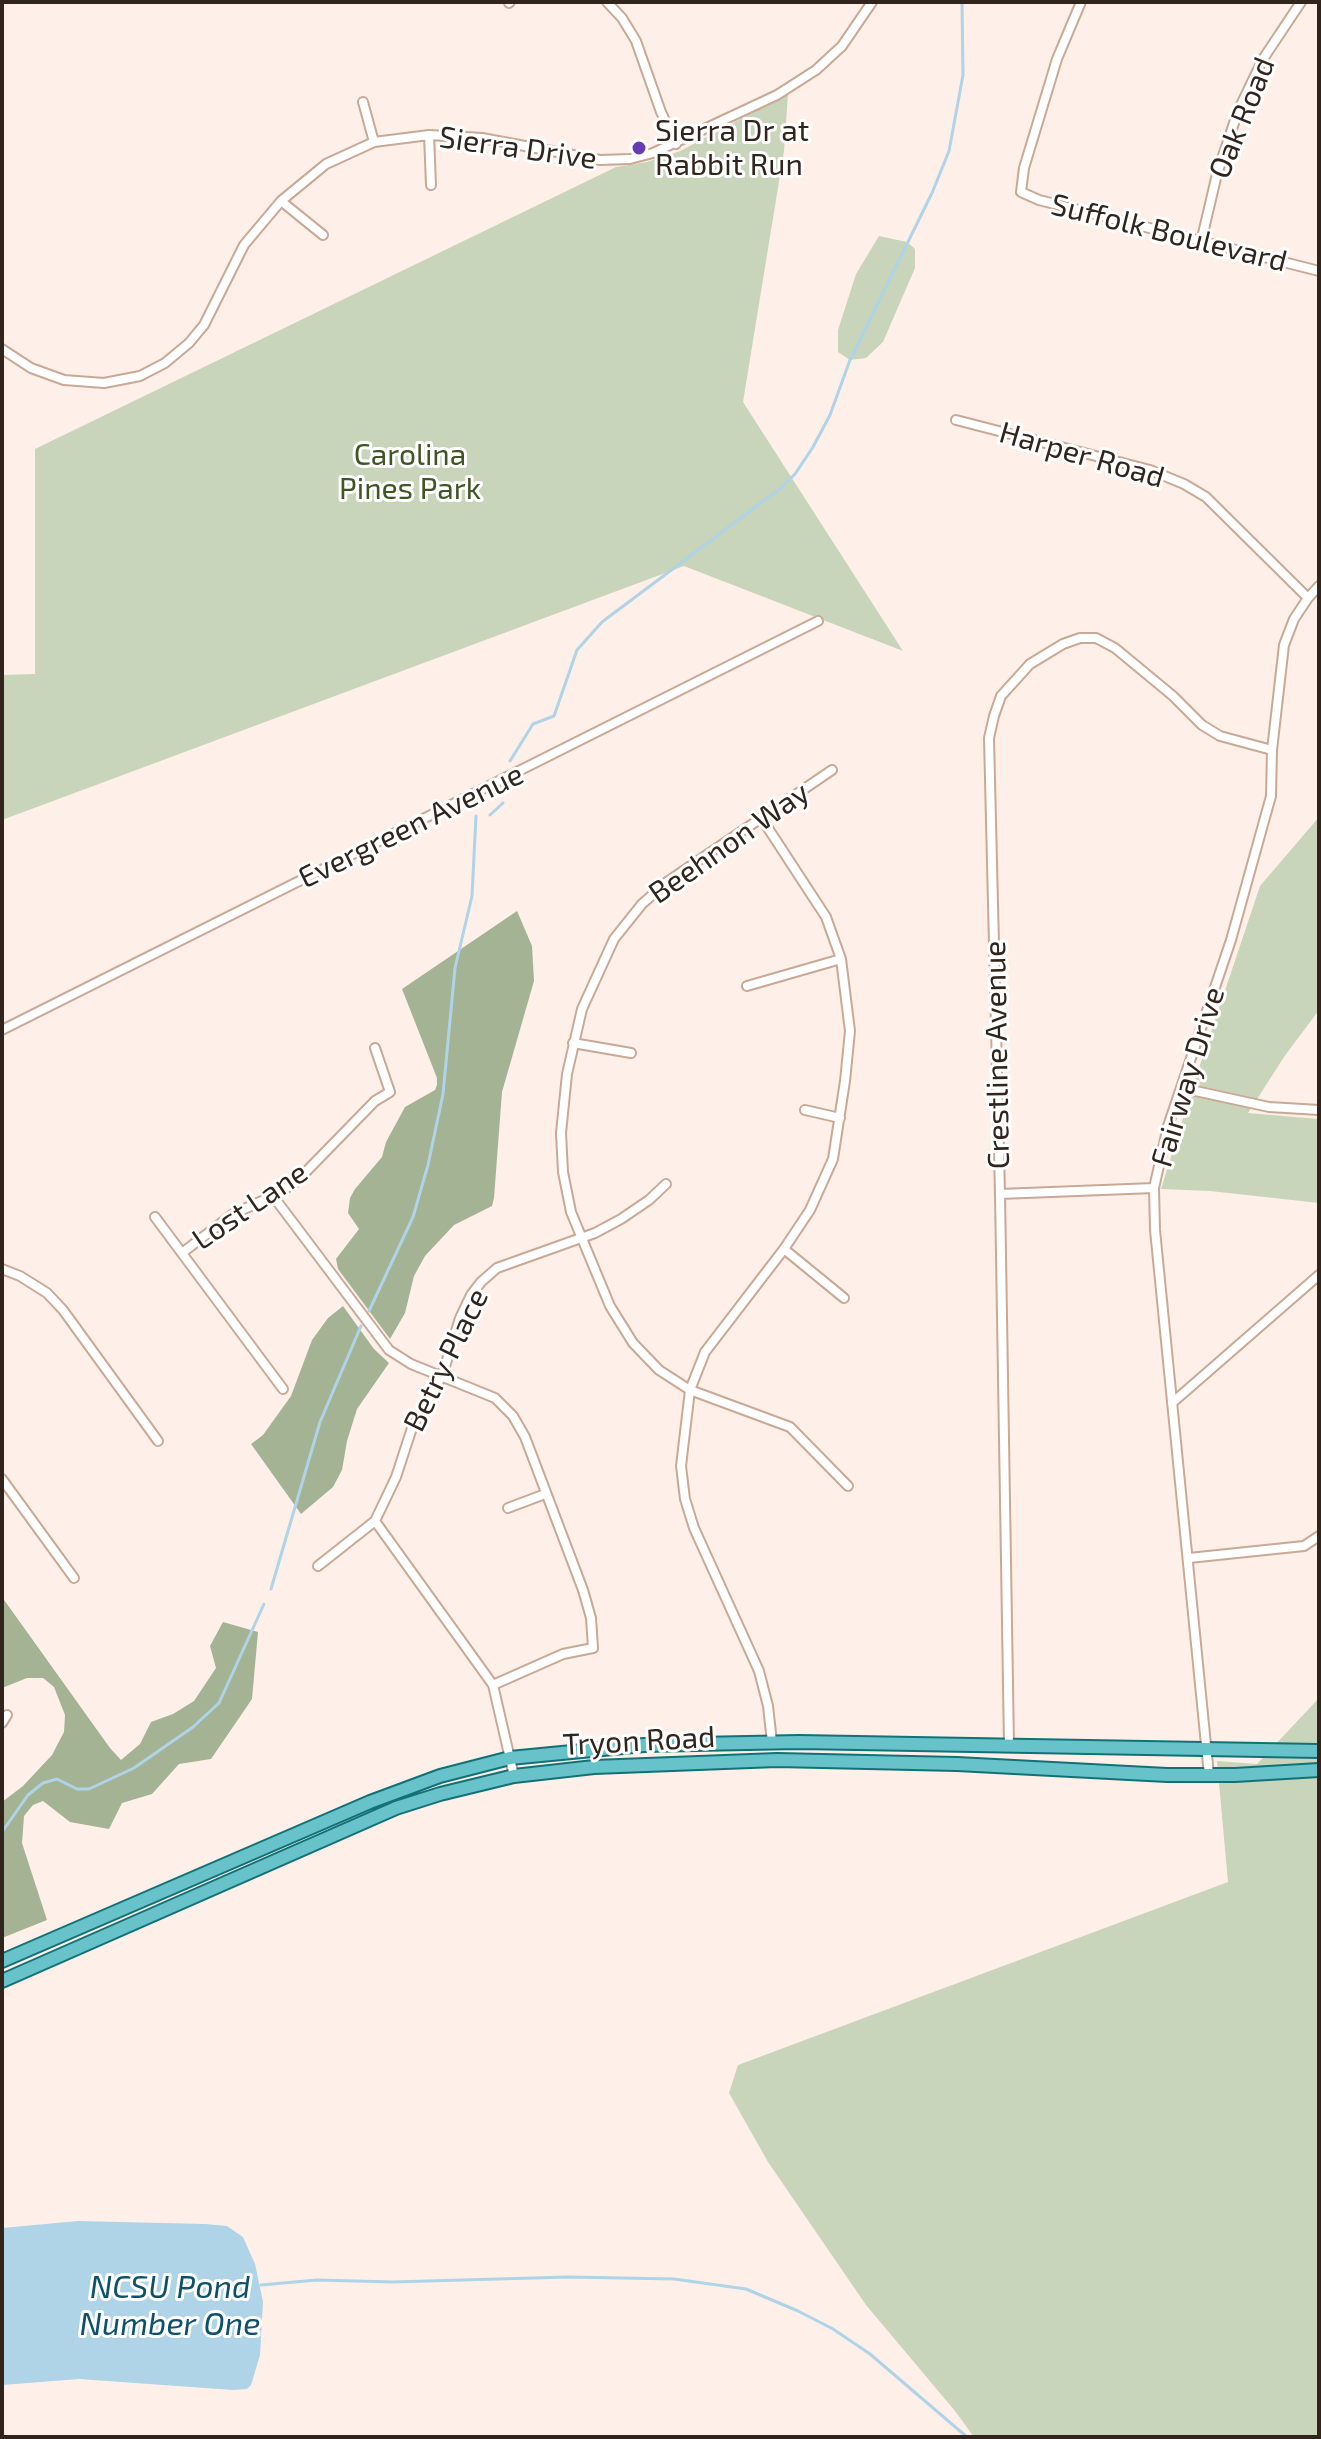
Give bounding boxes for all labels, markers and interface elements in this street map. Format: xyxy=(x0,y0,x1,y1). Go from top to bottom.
street label: Oak Road xyxy=(1201,52,1283,184)
place label: Sierra Dr at Rabbit Run xyxy=(655,113,809,184)
street label: Sierra Drive xyxy=(437,119,599,177)
marker: Sierra Dr at Rabbit Run xyxy=(630,139,648,157)
street label: Suffolk Boulevard xyxy=(1047,186,1291,280)
street label: Harper Road xyxy=(995,414,1169,496)
park label: Carolina Pines Park xyxy=(339,437,481,508)
street label: Evergreen Avenue xyxy=(293,756,529,896)
street label: Beehnon Way xyxy=(642,775,816,911)
street label: Crestline Avenue xyxy=(977,940,1017,1170)
street label: Fairway Drive xyxy=(1144,983,1232,1171)
street label: Lost Lane xyxy=(186,1154,314,1258)
street label: Betry Place xyxy=(396,1283,496,1437)
street label: Tryon Road xyxy=(562,1719,716,1763)
water label: NCSU Pond Number One xyxy=(80,2268,260,2343)

